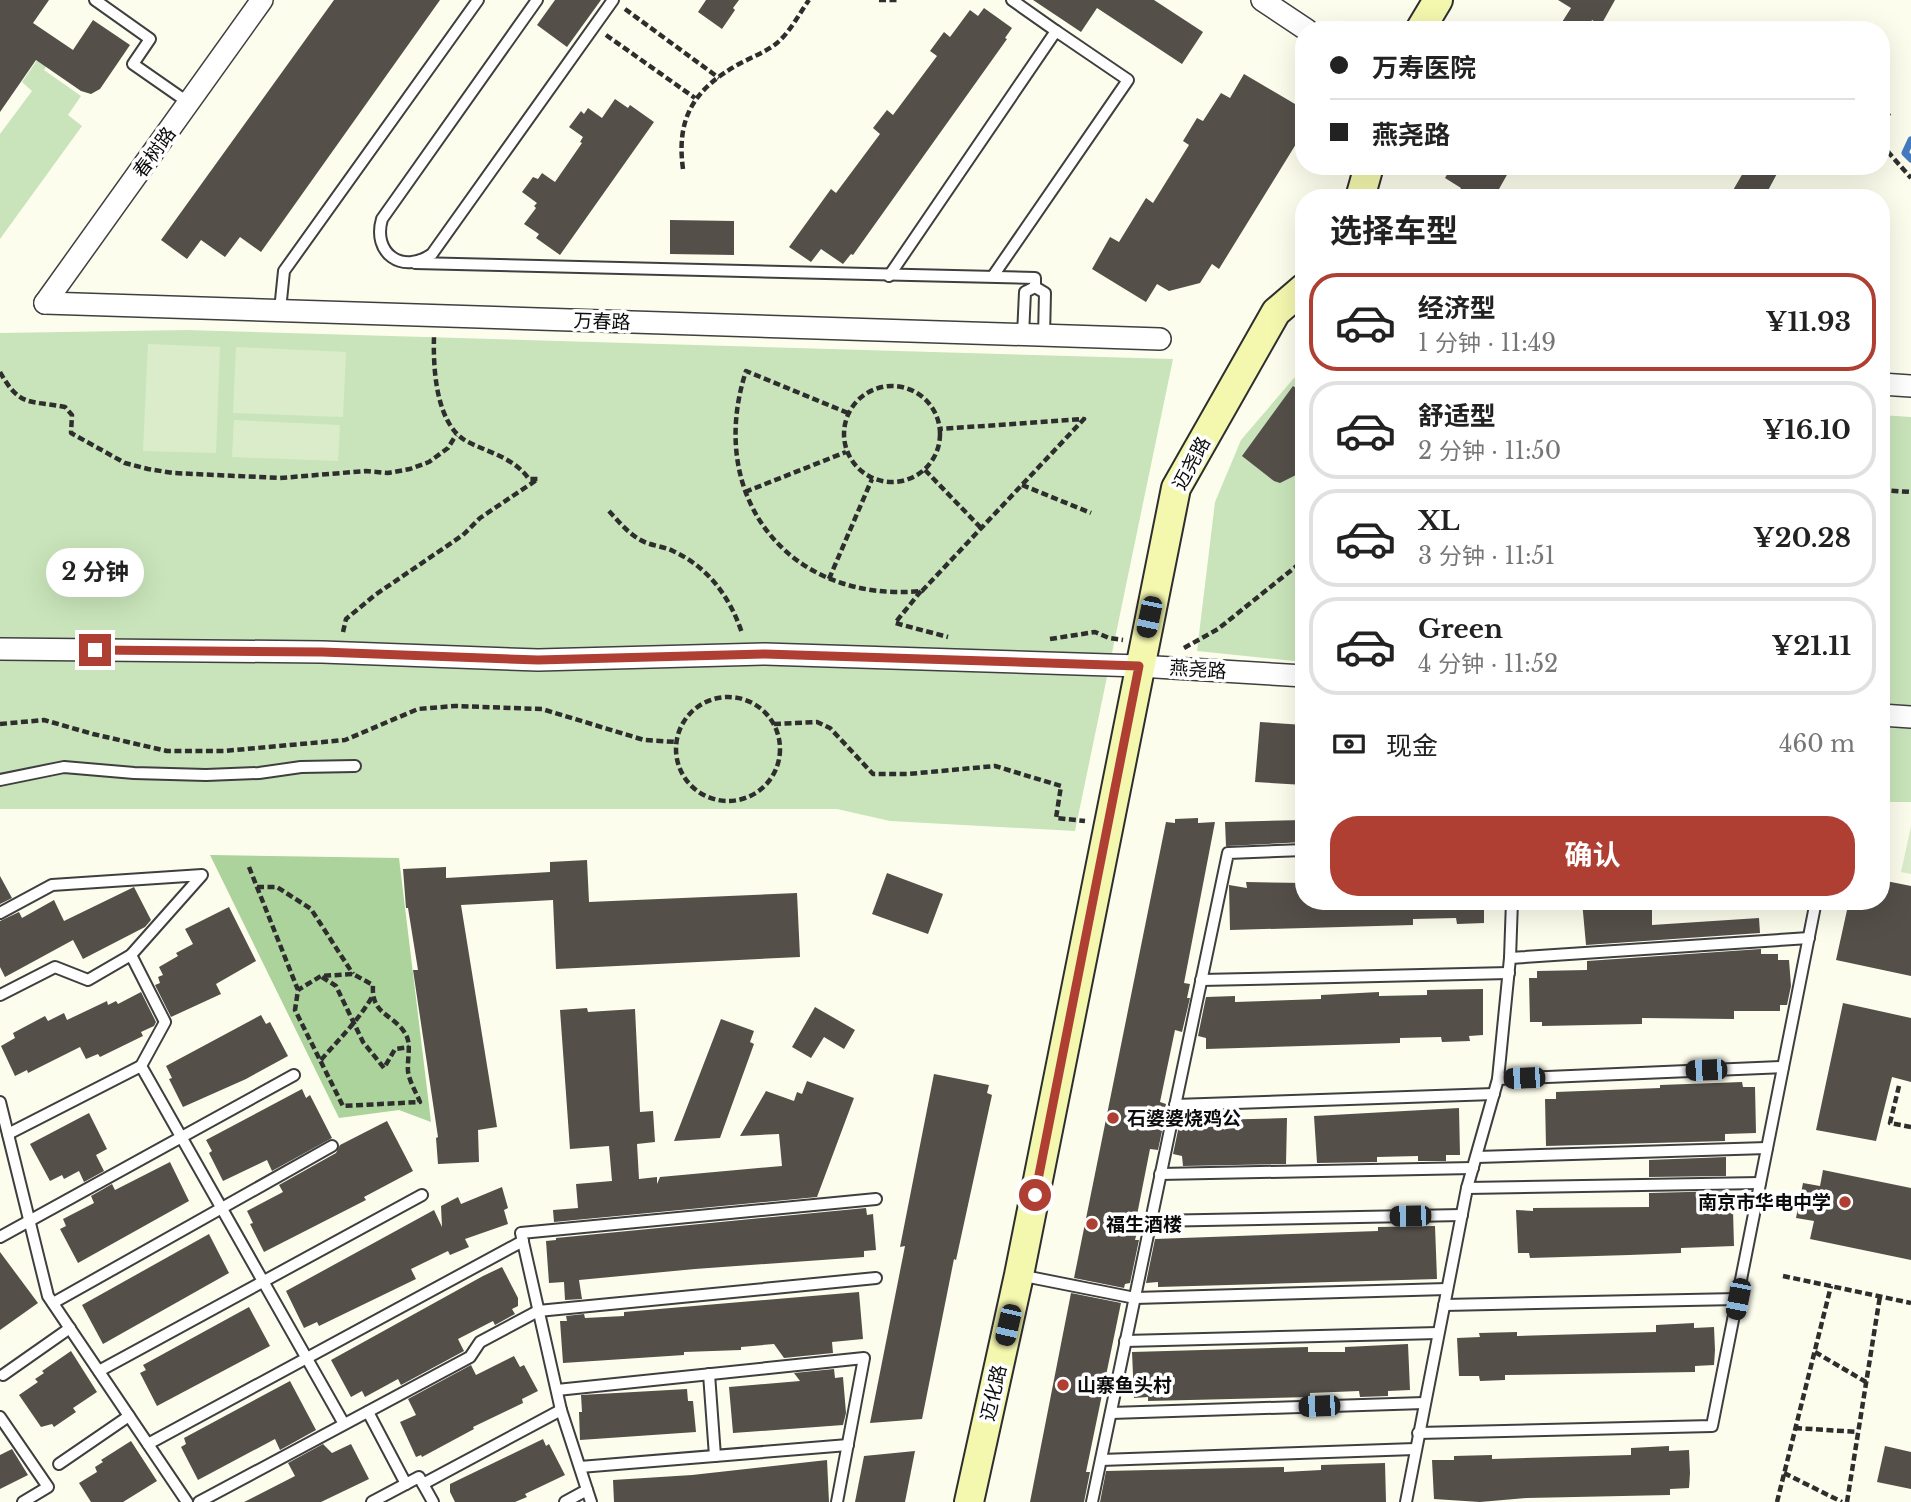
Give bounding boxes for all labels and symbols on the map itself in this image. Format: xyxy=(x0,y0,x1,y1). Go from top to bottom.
street label: 春树路 xyxy=(128,122,180,182)
street label: 万春路 xyxy=(573,309,631,334)
street label: 迈尧路 xyxy=(1168,433,1215,494)
callout: 2 分钟 xyxy=(46,548,144,598)
car xyxy=(1135,594,1164,640)
route end xyxy=(79,634,111,666)
street label: 燕尧路 xyxy=(1169,656,1227,683)
car xyxy=(1685,1059,1728,1081)
car xyxy=(1503,1067,1546,1089)
place label: 石婆婆烧鸡公 xyxy=(1127,1107,1241,1130)
marker: 石婆婆烧鸡公 xyxy=(1105,1110,1121,1126)
route start xyxy=(1019,1179,1051,1211)
place label: 南京市华电中学 xyxy=(1698,1191,1831,1214)
marker: 南京市华电中学 xyxy=(1837,1194,1853,1210)
car xyxy=(1389,1205,1432,1227)
place label: 福生酒楼 xyxy=(1106,1213,1182,1236)
marker: 福生酒楼 xyxy=(1084,1216,1100,1232)
car xyxy=(1724,1276,1753,1322)
car xyxy=(994,1302,1023,1348)
street label: 迈化路 xyxy=(976,1363,1011,1423)
place label: 山寨鱼头村 xyxy=(1077,1374,1172,1397)
marker: 山寨鱼头村 xyxy=(1055,1377,1071,1393)
car xyxy=(1298,1395,1341,1417)

